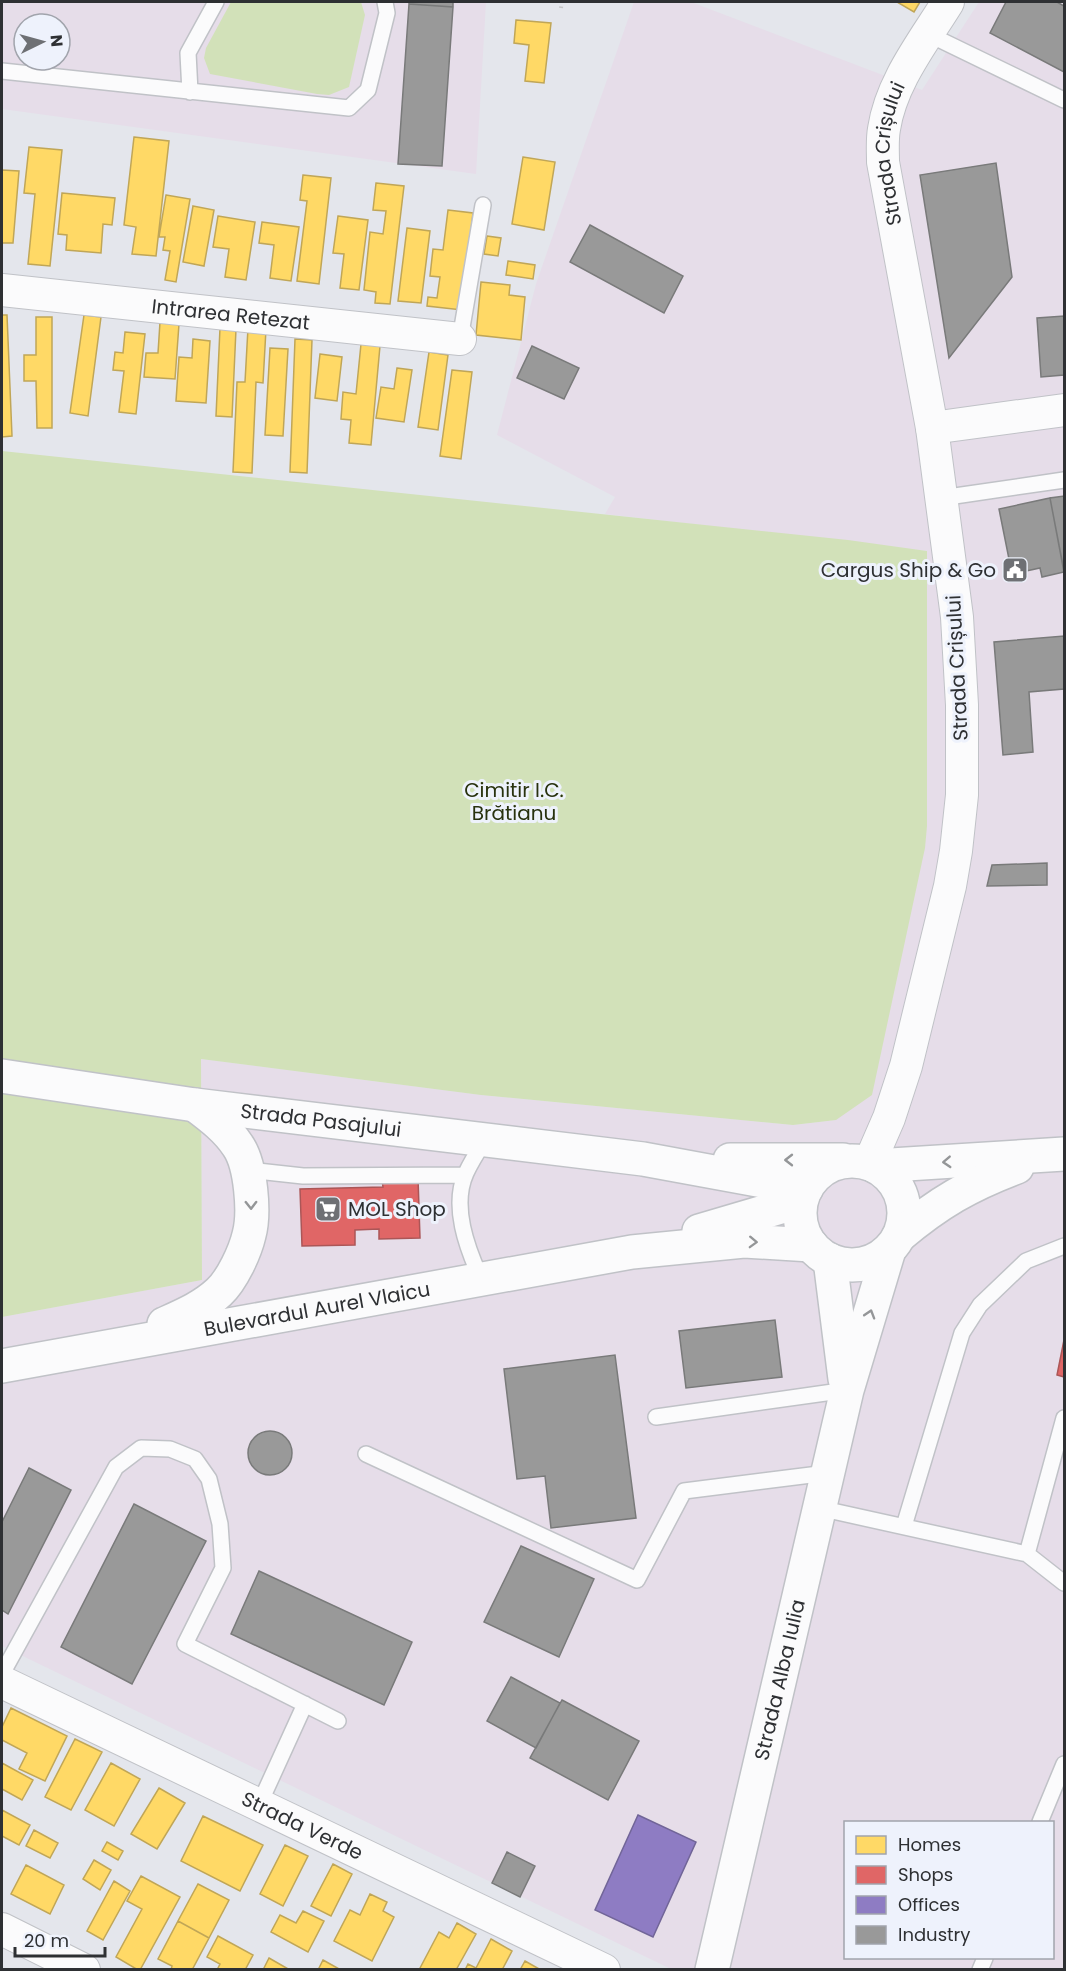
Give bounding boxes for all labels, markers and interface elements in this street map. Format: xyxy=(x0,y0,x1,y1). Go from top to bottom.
north arrow xyxy=(12,12,72,72)
text: N xyxy=(44,34,68,48)
street label: Strada Crișului xyxy=(869,77,912,228)
street label: Intrarea Retezat xyxy=(150,292,311,337)
public building icon: Cargus Ship & Go xyxy=(1000,555,1030,585)
place label: Cargus Ship & Go xyxy=(821,556,996,584)
street label: Strada Crișului xyxy=(939,594,975,742)
park label: Cimitir I.C. Brătianu xyxy=(464,776,564,827)
street label: Strada Pasajului xyxy=(239,1097,403,1144)
one-way arrow xyxy=(785,1154,794,1166)
one-way arrow xyxy=(942,1156,951,1169)
supermarket icon: MOL Shop xyxy=(313,1194,343,1224)
place label: MOL Shop xyxy=(348,1195,446,1223)
one-way arrow xyxy=(244,1201,257,1210)
one-way arrow xyxy=(749,1235,758,1248)
street label: Bulevardul Aurel Vlaicu xyxy=(201,1275,432,1343)
one-way arrow xyxy=(863,1309,875,1319)
street label: Strada Alba Iulia xyxy=(747,1597,812,1763)
street label: Strada Verde xyxy=(237,1785,368,1867)
legend xyxy=(844,1821,1054,1959)
text: Homes xyxy=(898,1832,961,1857)
text: Shops xyxy=(898,1862,953,1887)
text: Offices xyxy=(898,1892,960,1917)
scale bar xyxy=(15,1920,105,1958)
text: Industry xyxy=(898,1922,970,1947)
text: 20 m xyxy=(24,1928,69,1953)

